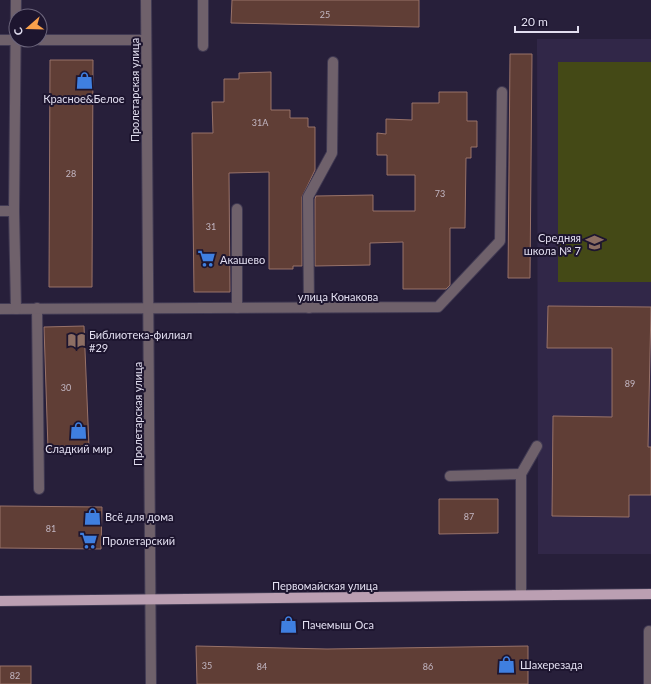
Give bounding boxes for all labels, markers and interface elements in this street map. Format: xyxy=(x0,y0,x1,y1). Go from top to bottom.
north arrow xyxy=(8,8,48,48)
scale bar xyxy=(515,8,578,34)
house number: 25 xyxy=(320,9,330,20)
text: 20 m xyxy=(521,14,548,29)
text: С xyxy=(11,25,25,37)
street label: Пролетарская улица xyxy=(128,38,141,142)
shop icon: Красное&Белое xyxy=(74,70,94,90)
place label: Красное&Белое xyxy=(43,92,125,105)
house number: 31А xyxy=(252,117,269,128)
house number: 28 xyxy=(66,168,76,179)
house number: 73 xyxy=(435,188,445,199)
house number: 31 xyxy=(206,221,216,232)
place label: Средняя школа № 7 xyxy=(524,231,581,257)
school or university icon: Средняя школа № 7 xyxy=(584,233,604,253)
supermarket icon: Акашево xyxy=(197,249,217,269)
place label: Акашево xyxy=(220,253,265,266)
street label: улица Конакова xyxy=(298,290,378,303)
place label: Библиотека-филиал #29 xyxy=(89,328,192,354)
library icon: Библиотека-филиал #29 xyxy=(66,330,86,350)
street label: Пролетарская улица xyxy=(131,362,144,466)
house number: 89 xyxy=(625,378,635,389)
house number: 30 xyxy=(61,382,71,393)
shop icon: Сладкий мир xyxy=(69,420,89,440)
place label: Сладкий мир xyxy=(45,442,113,455)
shop icon: Всё для дома xyxy=(82,506,102,526)
place label: Всё для дома xyxy=(105,510,173,523)
house number: 87 xyxy=(464,511,474,522)
house number: 81 xyxy=(46,523,56,534)
supermarket icon: Пролетарский xyxy=(79,530,99,550)
place label: Пролетарский xyxy=(102,534,175,547)
street label: Первомайская улица xyxy=(272,579,378,592)
shop icon: Пачемыш Оса xyxy=(279,614,299,634)
place label: Пачемыш Оса xyxy=(302,618,374,631)
shop icon: Шахерезада xyxy=(497,654,517,674)
place label: Шахерезада xyxy=(520,658,583,671)
house number: 35 xyxy=(202,660,212,671)
house number: 84 xyxy=(257,661,267,672)
house number: 86 xyxy=(423,661,433,672)
house number: 82 xyxy=(10,670,20,681)

